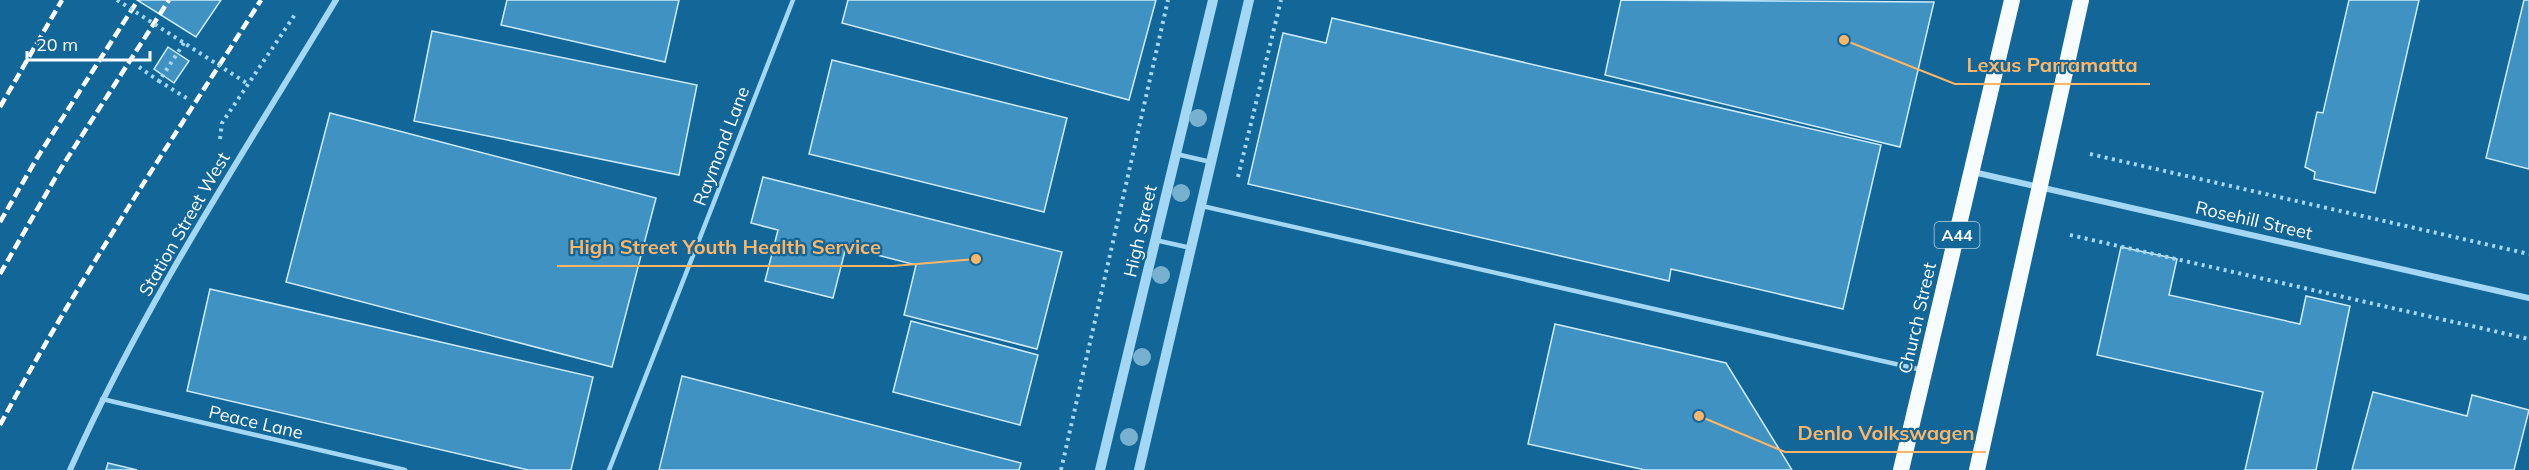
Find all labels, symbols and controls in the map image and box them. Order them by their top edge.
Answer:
scale bar [27,24,150,62]
text: 20 m [36,33,78,56]
callout: Lexus Parramatta [1955,46,2150,84]
text: Lexus Parramatta [1966,52,2138,77]
street label: Raymond Lane [688,83,754,209]
street label: Station Street West [133,148,235,300]
street label: High Street [1118,183,1162,279]
street label: Rosehill Street [2193,195,2315,245]
road number: A44 [1934,222,1980,248]
callout: High Street Youth Health Service [557,228,893,266]
text: High Street Youth Health Service [569,234,881,259]
street label: Church Street [1893,260,1941,376]
street label: Peace Lane [207,400,305,444]
callout: Denlo Volkswagen [1785,414,1986,452]
text: Denlo Volkswagen [1797,420,1975,445]

